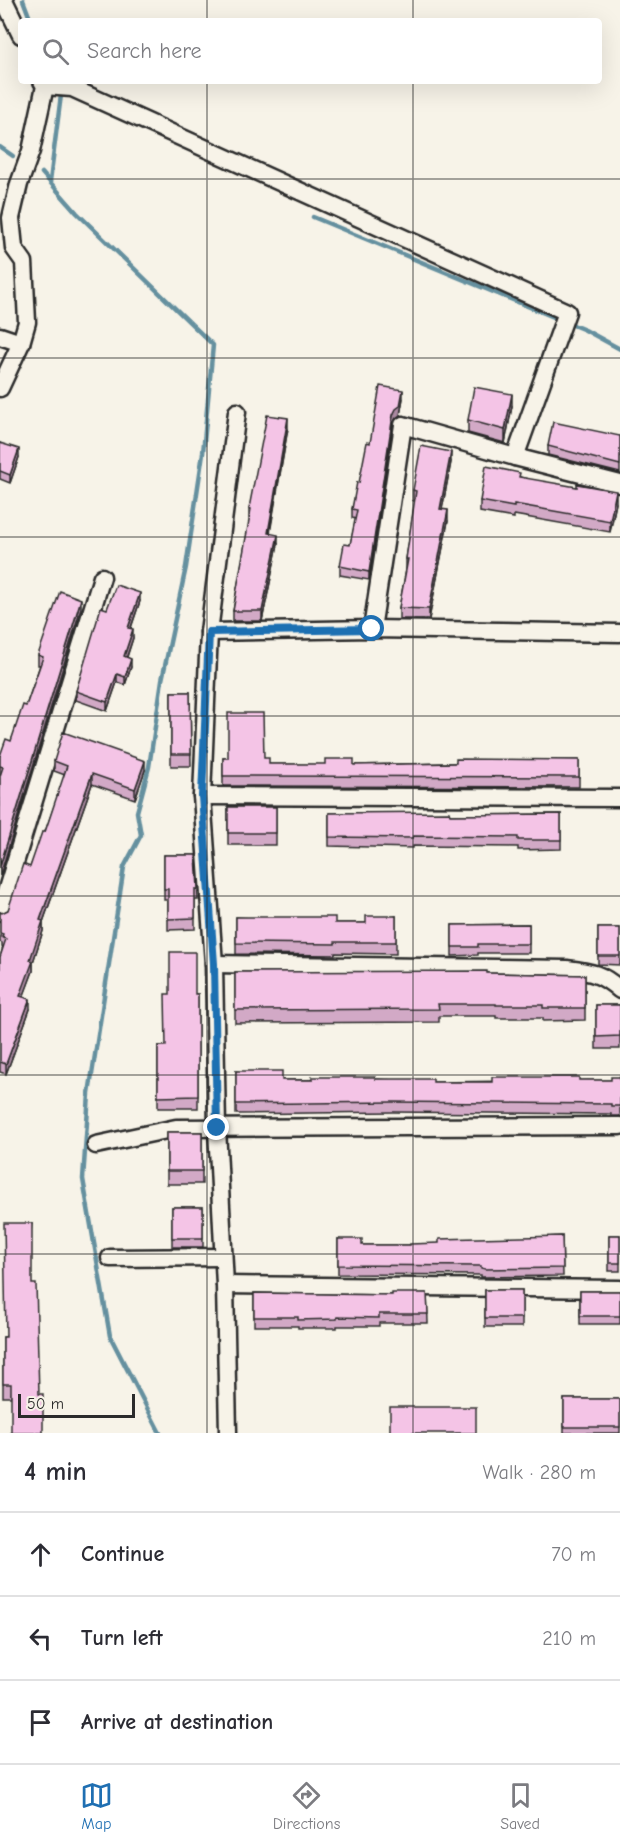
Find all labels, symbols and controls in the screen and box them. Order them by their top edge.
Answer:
search box [18,18,602,84]
icon: search [39,35,72,68]
text: Search here [87,38,202,64]
route start [358,615,384,641]
route end [203,1114,229,1140]
scale bar [18,1391,135,1418]
text: 50 m [27,1395,64,1413]
text: 4 min [24,1457,87,1487]
text: Walk · 280 m [483,1461,596,1484]
icon: ahead [24,1538,57,1571]
text: Continue [81,1541,164,1567]
text: 70 m [551,1543,596,1566]
icon: left [24,1622,57,1655]
text: Turn left [81,1625,163,1651]
text: 210 m [542,1627,596,1650]
icon: arrive [24,1706,57,1739]
text: Arrive at destination [81,1709,273,1735]
tab: Map [80,1779,113,1833]
tab: Directions [273,1779,340,1833]
tab: Saved [500,1779,540,1833]

